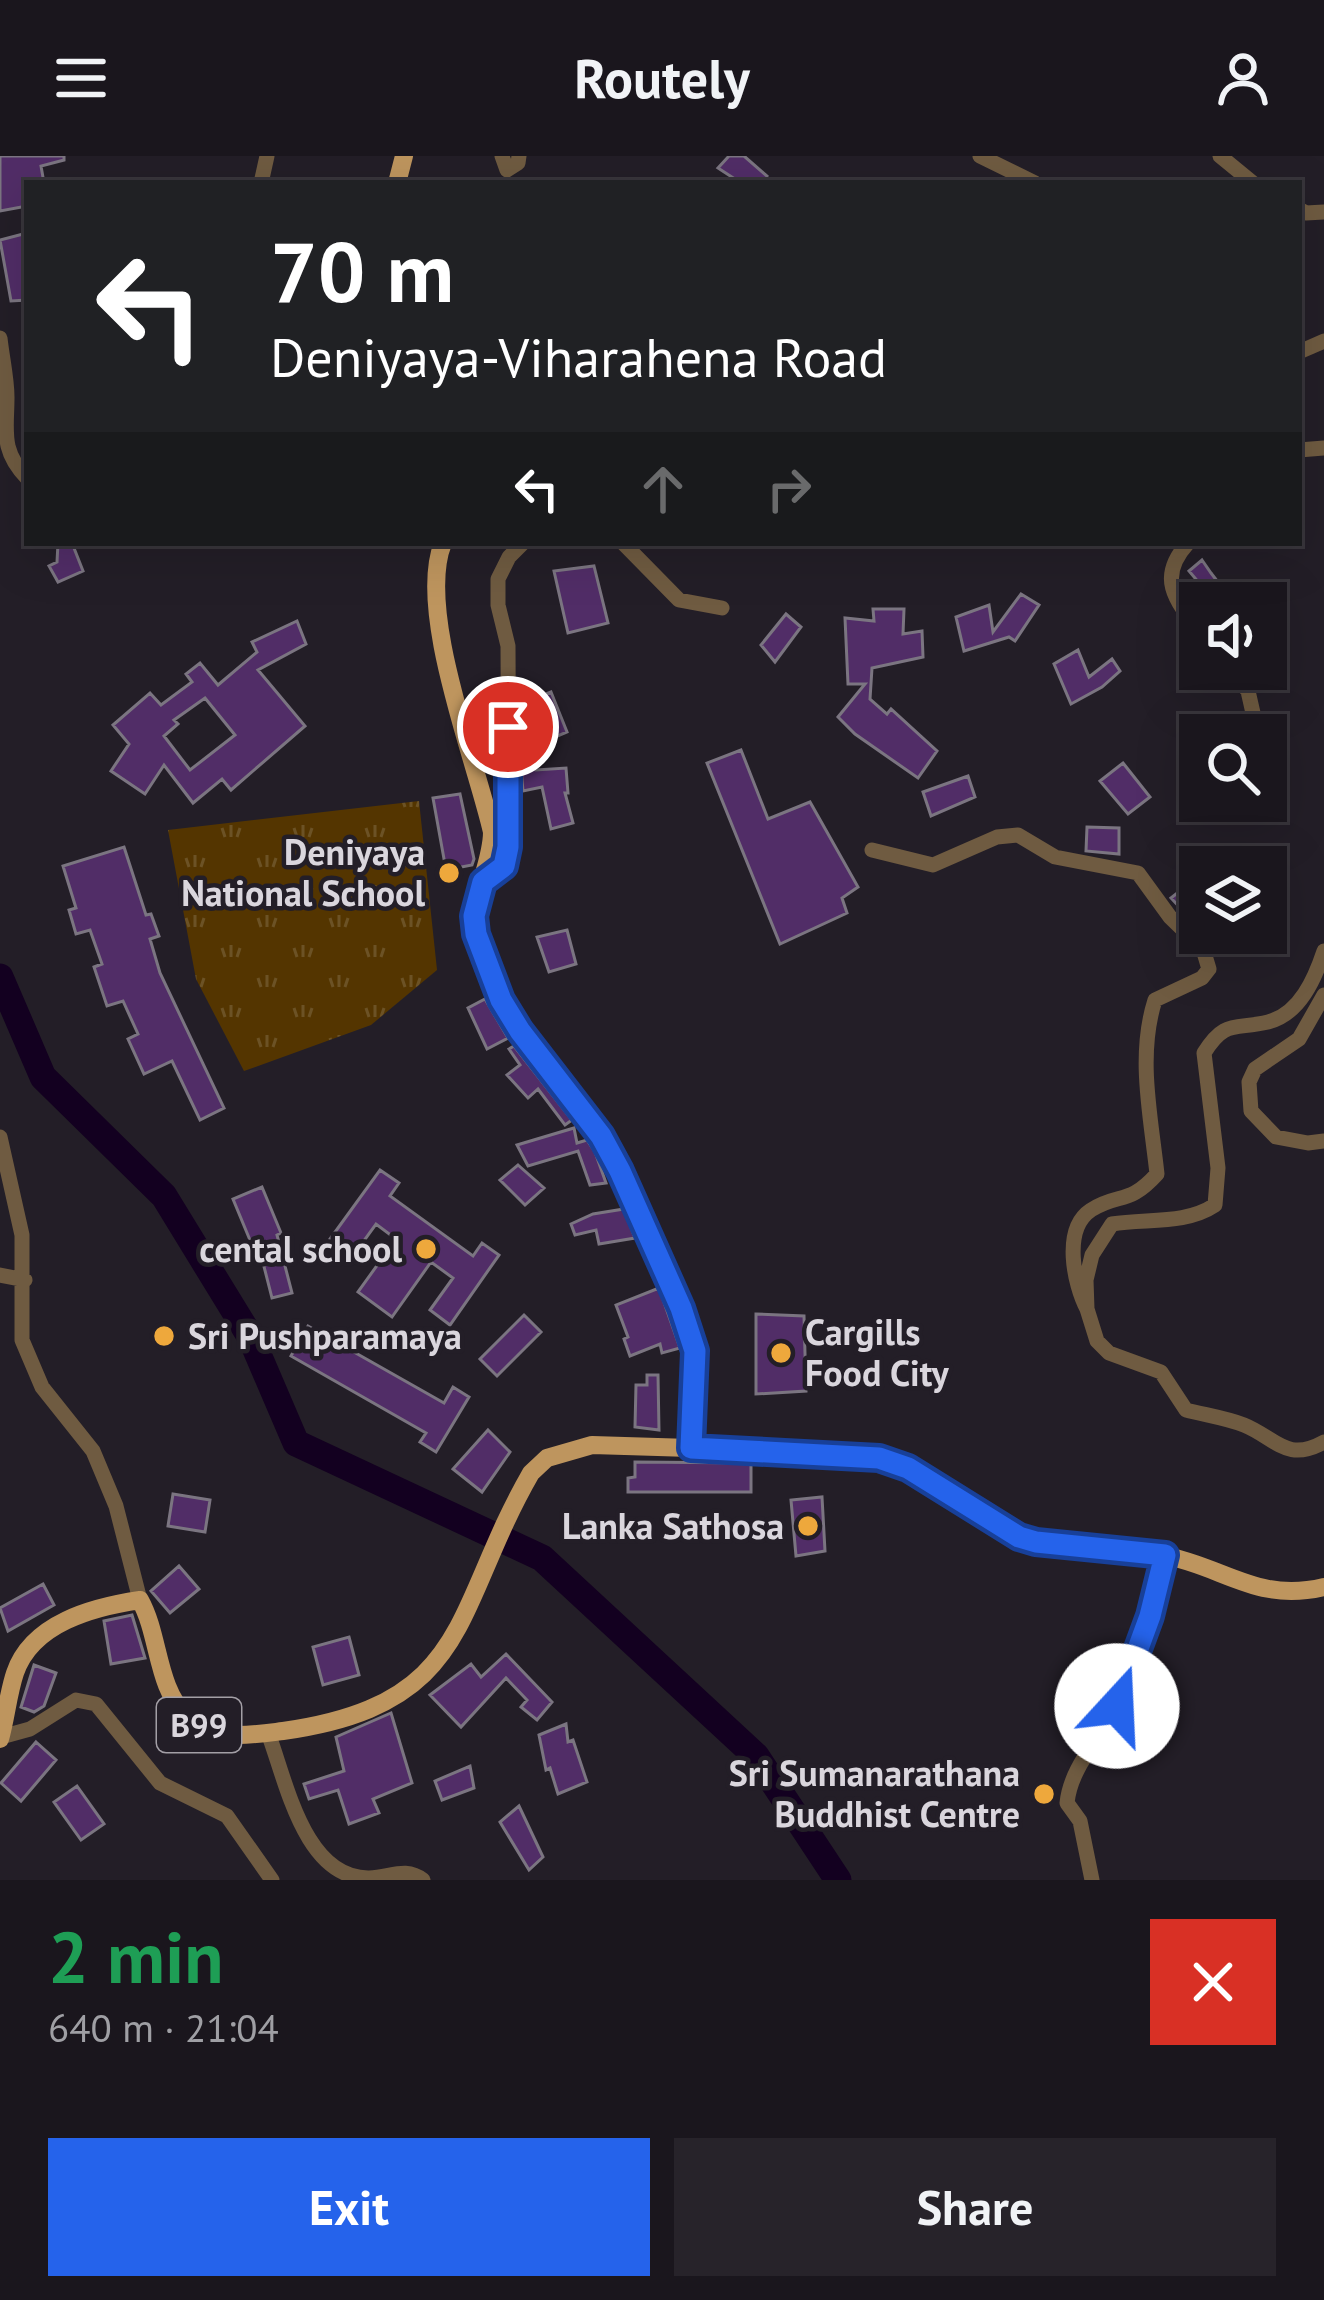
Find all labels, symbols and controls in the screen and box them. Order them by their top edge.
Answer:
text: Routely [574,43,750,113]
icon: menu [48,45,114,111]
icon: person [1210,45,1276,111]
text: 70 m [270,216,454,325]
icon: left [72,228,228,384]
text: Deniyaya-Viharahena Road [270,322,887,392]
icon: left [504,456,570,522]
icon: ahead [630,456,696,522]
icon: right [756,456,822,522]
map controls [1179,582,1287,954]
button: sound [1179,582,1287,690]
pin [457,676,559,778]
icon: arrive [475,694,541,760]
button: search [1179,714,1287,822]
place label: Deniyaya National School [181,828,425,916]
button: layers [1179,846,1287,954]
marker: Deniyaya National School [436,860,462,886]
place label: cental school [199,1225,402,1272]
marker: cental school [413,1236,439,1262]
place label: Cargills Food City [805,1308,950,1396]
place label: Sri Pushparamaya [188,1312,462,1359]
marker: Sri Pushparamaya [151,1323,177,1349]
marker: Cargills Food City [768,1340,794,1366]
place label: Lanka Sathosa [562,1502,784,1549]
marker: Lanka Sathosa [795,1513,821,1539]
position arrow [1054,1643,1180,1769]
road number: B99 [157,1698,241,1752]
place label: Sri Sumanarathana Buddhist Centre [729,1749,1020,1837]
marker: Sri Sumanarathana Buddhist Centre [1031,1781,1057,1807]
text: 2 min [48,1910,224,2003]
button: close [1150,1919,1276,2045]
text: 640 m · 21:04 [48,2002,279,2053]
button: Exit [48,2138,650,2276]
button: Share [674,2138,1276,2276]

